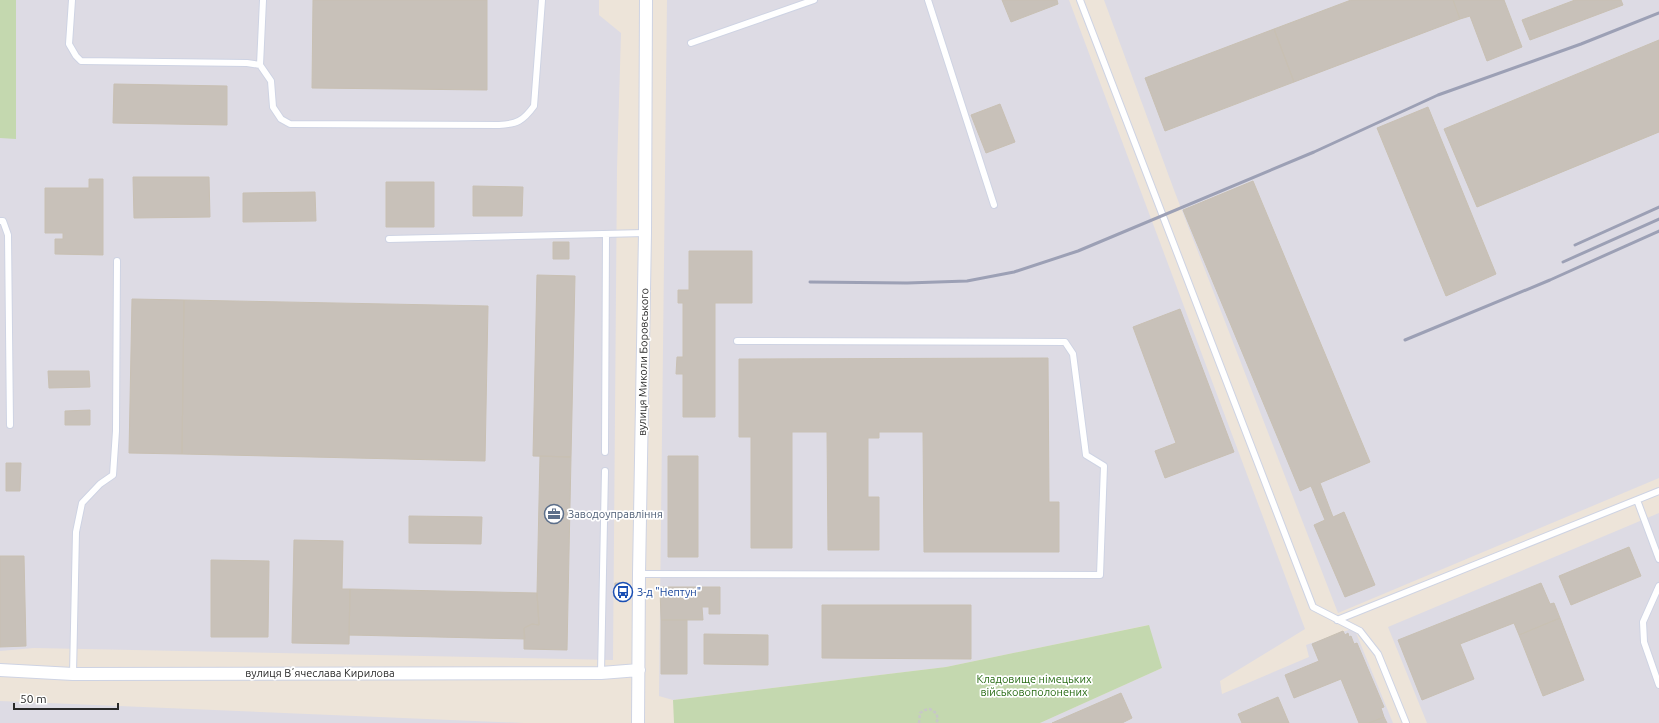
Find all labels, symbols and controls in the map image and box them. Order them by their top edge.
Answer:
street label: вулиця Миколи Боровського [636,288,650,436]
office icon: Заводоуправління [543,503,565,525]
place label: Заводоуправління [568,508,663,520]
bus stop icon: З-д "Нептун" [612,581,634,603]
place label: З-д "Нептун" [637,586,701,598]
street label: вулиця Вʼячеслава Кирилова [245,667,395,679]
park label: Кладовище німецьких військовополонених [976,673,1092,698]
scale bar [14,685,118,711]
text: 50 m [20,692,47,705]

